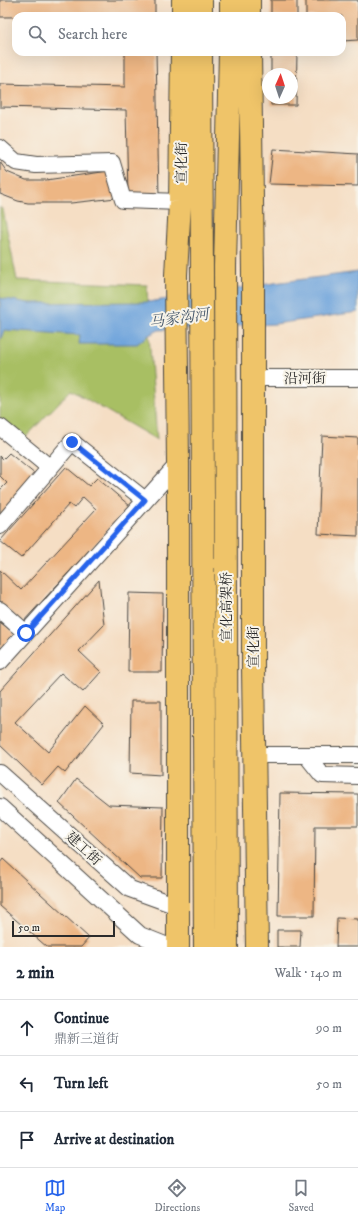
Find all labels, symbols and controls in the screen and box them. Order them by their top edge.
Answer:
search box [12,12,346,56]
icon: search [26,23,48,45]
text: Search here [58,25,127,44]
north arrow [262,68,298,104]
street label: 宣化街 [173,142,191,184]
water label: 马家沟河 [148,304,213,332]
street label: 沿河街 [284,370,326,388]
route end [63,433,81,451]
street label: 宣化高架桥 [218,572,236,642]
route start [17,624,35,642]
street label: 宣化街 [245,626,263,668]
street label: 建工街 [62,828,105,869]
scale bar [12,919,115,938]
text: 50 m [18,921,40,935]
text: 2 min [16,962,54,984]
text: Walk · 140 m [274,965,342,981]
text: Continue [54,1009,109,1028]
icon: ahead [16,1017,38,1039]
text: 90 m [316,1020,342,1036]
text: 鼎新三道街 [54,1031,119,1047]
icon: left [16,1073,38,1095]
text: Turn left [54,1074,108,1093]
text: 50 m [316,1076,342,1092]
icon: arrive [16,1129,38,1151]
text: Arrive at destination [54,1130,174,1149]
tab: Map [44,1177,66,1215]
tab: Directions [155,1177,200,1215]
tab: Saved [289,1177,314,1215]

